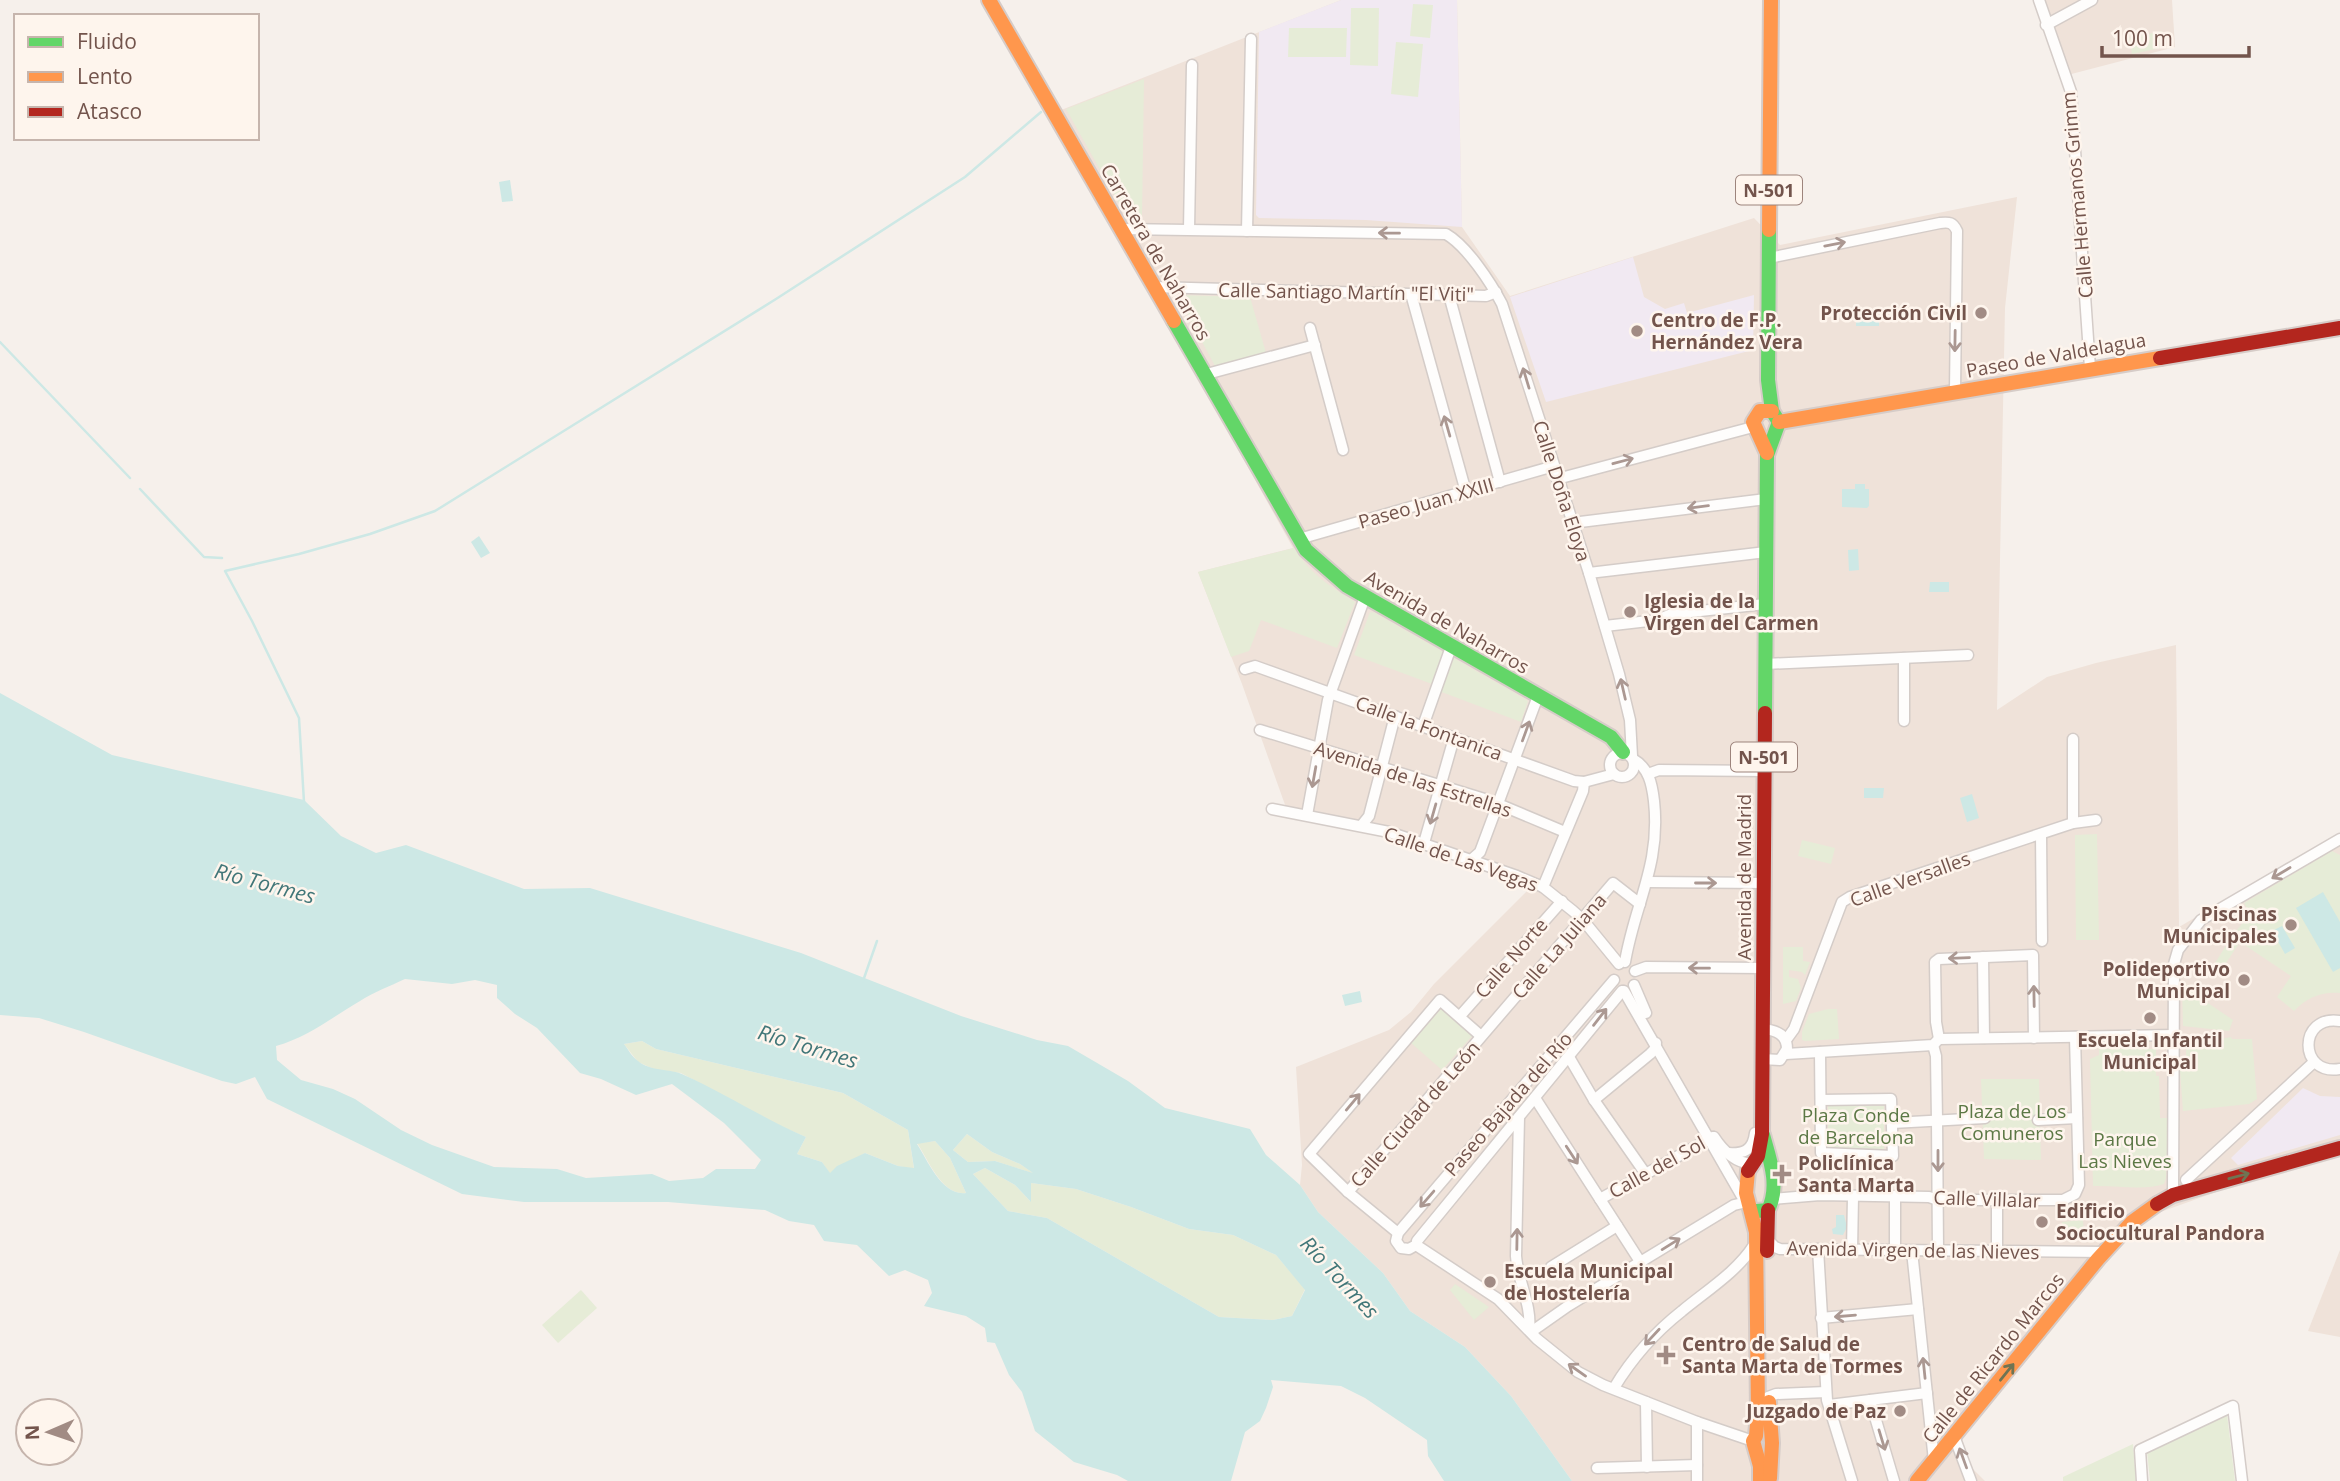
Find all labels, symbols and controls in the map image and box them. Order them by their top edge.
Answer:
legend [14,14,259,140]
scale bar [2102,14,2249,58]
text: 100 m [2112,24,2173,52]
text: Fluido [77,27,137,55]
text: Lento [77,62,133,90]
street label: Calle Hermanos Grimm [2055,91,2099,299]
text: Atasco [77,97,142,125]
street label: Carretera de Naharros [1095,159,1217,345]
road number: N-501 [1736,176,1802,204]
one-way arrow [1378,227,1401,240]
one-way arrow [1823,237,1846,251]
street label: Calle Santiago Martín "El Viti" [1218,277,1474,307]
place label: Protección Civil [1820,300,1967,326]
marker: Protección Civil [1973,305,1989,321]
place label: Centro de F.P. Hernández Vera [1651,307,1803,355]
marker: Centro de F.P. Hernández Vera [1629,323,1645,339]
street label: Paseo de Valdelagua [1964,326,2148,384]
one-way arrow [1949,330,1962,353]
one-way arrow [1518,367,1531,389]
one-way arrow [1440,415,1453,437]
street label: Calle Doña Eloya [1527,417,1597,565]
one-way arrow [1611,454,1634,467]
street label: Paseo Juan XXIII [1355,471,1497,535]
one-way arrow [1688,501,1710,514]
street label: Avenida de Naharros [1360,564,1534,680]
place label: Iglesia de la Virgen del Carmen [1644,588,1819,636]
marker: Iglesia de la Virgen del Carmen [1622,604,1638,620]
one-way arrow [1616,678,1629,701]
street label: Calle la Fontanica [1352,689,1506,767]
one-way arrow [1520,721,1533,743]
street label: Avenida de las Estrellas [1311,735,1515,823]
road number: N-501 [1731,742,1797,772]
one-way arrow [1306,765,1320,788]
street label: Avenida de Madrid [1731,794,1757,960]
one-way arrow [1425,803,1438,825]
street label: Calle de Las Vegas [1380,820,1542,898]
street label: Calle Versalles [1846,845,1974,913]
water label: Río Tormes [212,856,318,910]
one-way arrow [2272,866,2292,880]
one-way arrow [1694,876,1717,889]
street label: Calle La Juliana [1506,888,1612,1004]
place label: Piscinas Municipales [2163,901,2277,949]
street label: Calle Norte [1469,912,1553,1004]
marker: Piscinas Municipales [2283,917,2299,933]
one-way arrow [1948,952,1971,965]
place label: Polideportivo Municipal [2102,956,2230,1004]
one-way arrow [1687,961,1710,975]
marker: Polideportivo Municipal [2236,972,2252,988]
one-way arrow [2027,985,2041,1008]
one-way arrow [1593,1009,1608,1027]
marker: Escuela Infantil Municipal [2142,1010,2158,1026]
water label: Río Tormes [755,1018,861,1074]
street label: Paseo Bajada del Río [1438,1026,1578,1182]
place label: Escuela Infantil Municipal [2077,1027,2223,1075]
street label: Calle Ciudad de León [1344,1035,1486,1193]
one-way arrow [1345,1094,1361,1112]
park label: Plaza de Los Comuneros [1958,1098,2066,1146]
park label: Plaza Conde de Barcelona [1798,1102,1914,1150]
park label: Parque Las Nieves [2078,1126,2172,1174]
street label: Calle del Sol [1604,1130,1710,1204]
one-way arrow [1564,1145,1579,1164]
place label: Policlínica Santa Marta [1798,1150,1915,1198]
one-way arrow [1931,1150,1944,1173]
marker: Policlínica Santa Marta [1772,1164,1792,1184]
one-way arrow [2227,1168,2249,1181]
street label: Calle Villalar [1933,1184,2041,1214]
one-way arrow [1419,1190,1435,1208]
place label: Edificio Sociocultural Pandora [2056,1198,2265,1246]
marker: Edificio Sociocultural Pandora [2034,1214,2050,1230]
one-way arrow [1510,1228,1524,1251]
water label: Río Tormes [1295,1230,1385,1324]
street label: Avenida Virgen de las Nieves [1786,1235,2040,1265]
one-way arrow [1661,1237,1681,1251]
place label: Escuela Municipal de Hostelería [1504,1258,1673,1306]
street label: Calle de Ricardo Marcos [1916,1267,2070,1449]
marker: Escuela Municipal de Hostelería [1482,1274,1498,1290]
one-way arrow [1834,1309,1857,1322]
one-way arrow [1644,1329,1661,1346]
place label: Centro de Salud de Santa Marta de Tormes [1682,1331,1903,1379]
marker: Centro de Salud de Santa Marta de Tormes [1656,1345,1676,1365]
one-way arrow [1918,1358,1931,1380]
one-way arrow [1568,1363,1587,1377]
one-way arrow [2000,1363,2015,1381]
north arrow [14,1397,84,1467]
place label: Juzgado de Paz [1744,1398,1886,1424]
marker: Juzgado de Paz [1892,1403,1908,1419]
text: N [19,1424,45,1441]
one-way arrow [1876,1429,1889,1451]
one-way arrow [1956,1448,1968,1470]

